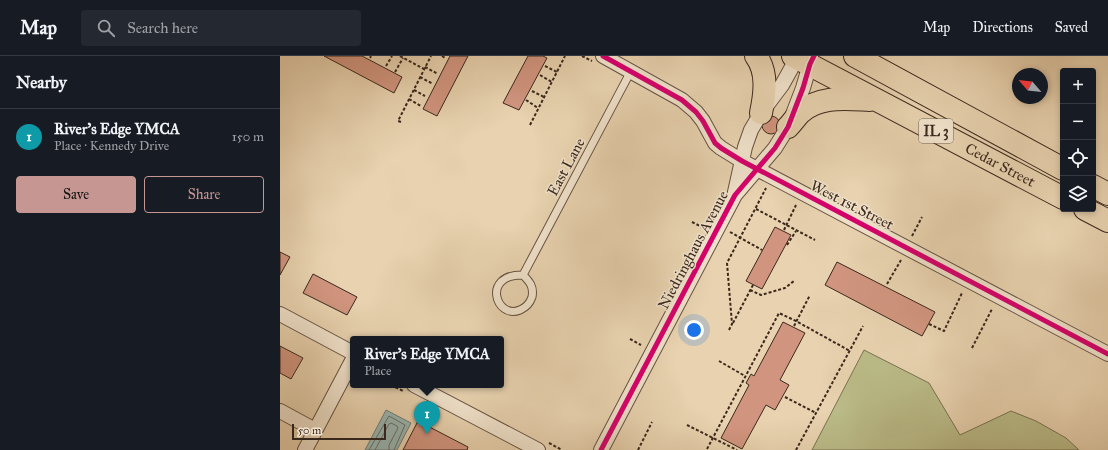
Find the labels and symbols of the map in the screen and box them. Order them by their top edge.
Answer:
north arrow [1012,68,1048,104]
road number: IL 3 [919,119,953,143]
street label: East Lane [543,135,589,199]
street label: Cedar Street [962,139,1039,191]
street label: West 1st Street [807,176,897,234]
street label: Niedringhaus Avenue [654,188,732,312]
your location [684,320,704,340]
pin: 1 [414,401,440,434]
scale bar [292,422,386,441]

